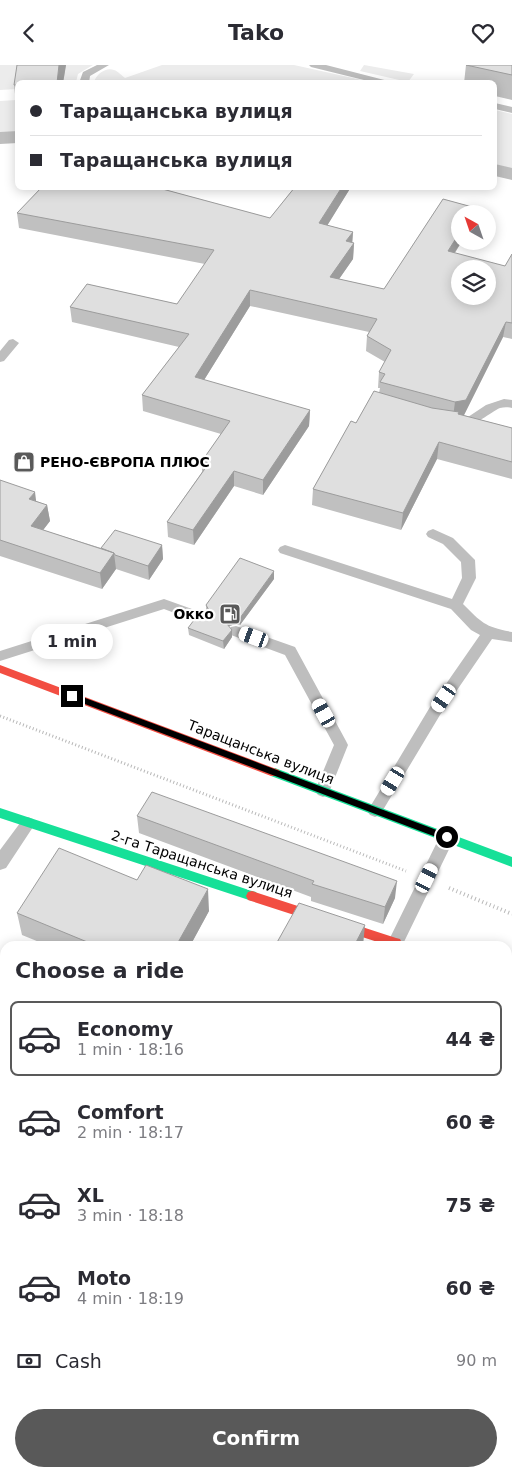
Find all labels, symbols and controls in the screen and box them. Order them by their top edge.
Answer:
icon: back [15,19,43,47]
icon: heart [469,19,497,47]
text: Tako [228,20,284,45]
text: Таращанська вулиця [60,100,293,122]
text: Таращанська вулиця [60,149,293,171]
north arrow [451,205,496,250]
map controls [451,205,496,305]
button: layers [451,260,496,305]
shop icon: РЕНО-ЄВРОПА ПЛЮС [12,450,36,474]
place label: РЕНО-ЄВРОПА ПЛЮС [40,454,210,470]
fuel station icon: Окко [218,602,242,626]
place label: Окко [173,606,214,622]
callout: 1 min [31,623,113,659]
car [237,625,270,649]
text: 1 min [47,632,97,651]
car [429,681,458,715]
route end [61,685,83,707]
car [310,696,337,730]
street label: Таращанська вулиця [185,716,336,787]
car [378,764,407,798]
route start [436,826,458,848]
street label: 2-га Таращанська вулиця [109,827,295,901]
car [413,861,440,895]
text: Choose a ride [15,958,184,983]
icon: car [17,1016,62,1061]
text: Economy [77,1018,173,1040]
text: 44 ₴ [446,1028,495,1050]
text: 1 min · 18:16 [77,1040,184,1059]
icon: car [17,1099,62,1144]
text: Comfort [77,1101,164,1123]
text: 60 ₴ [446,1111,495,1133]
text: 2 min · 18:17 [77,1123,184,1142]
icon: car [17,1182,62,1227]
text: XL [77,1184,104,1206]
text: 75 ₴ [446,1194,495,1216]
text: 3 min · 18:18 [77,1206,184,1225]
icon: car [17,1265,62,1310]
text: Moto [77,1267,131,1289]
text: 60 ₴ [446,1277,495,1299]
text: 4 min · 18:19 [77,1289,184,1308]
icon: cash [15,1347,43,1375]
text: Cash [55,1350,102,1372]
text: 90 m [456,1351,497,1370]
button: Confirm [15,1409,497,1467]

